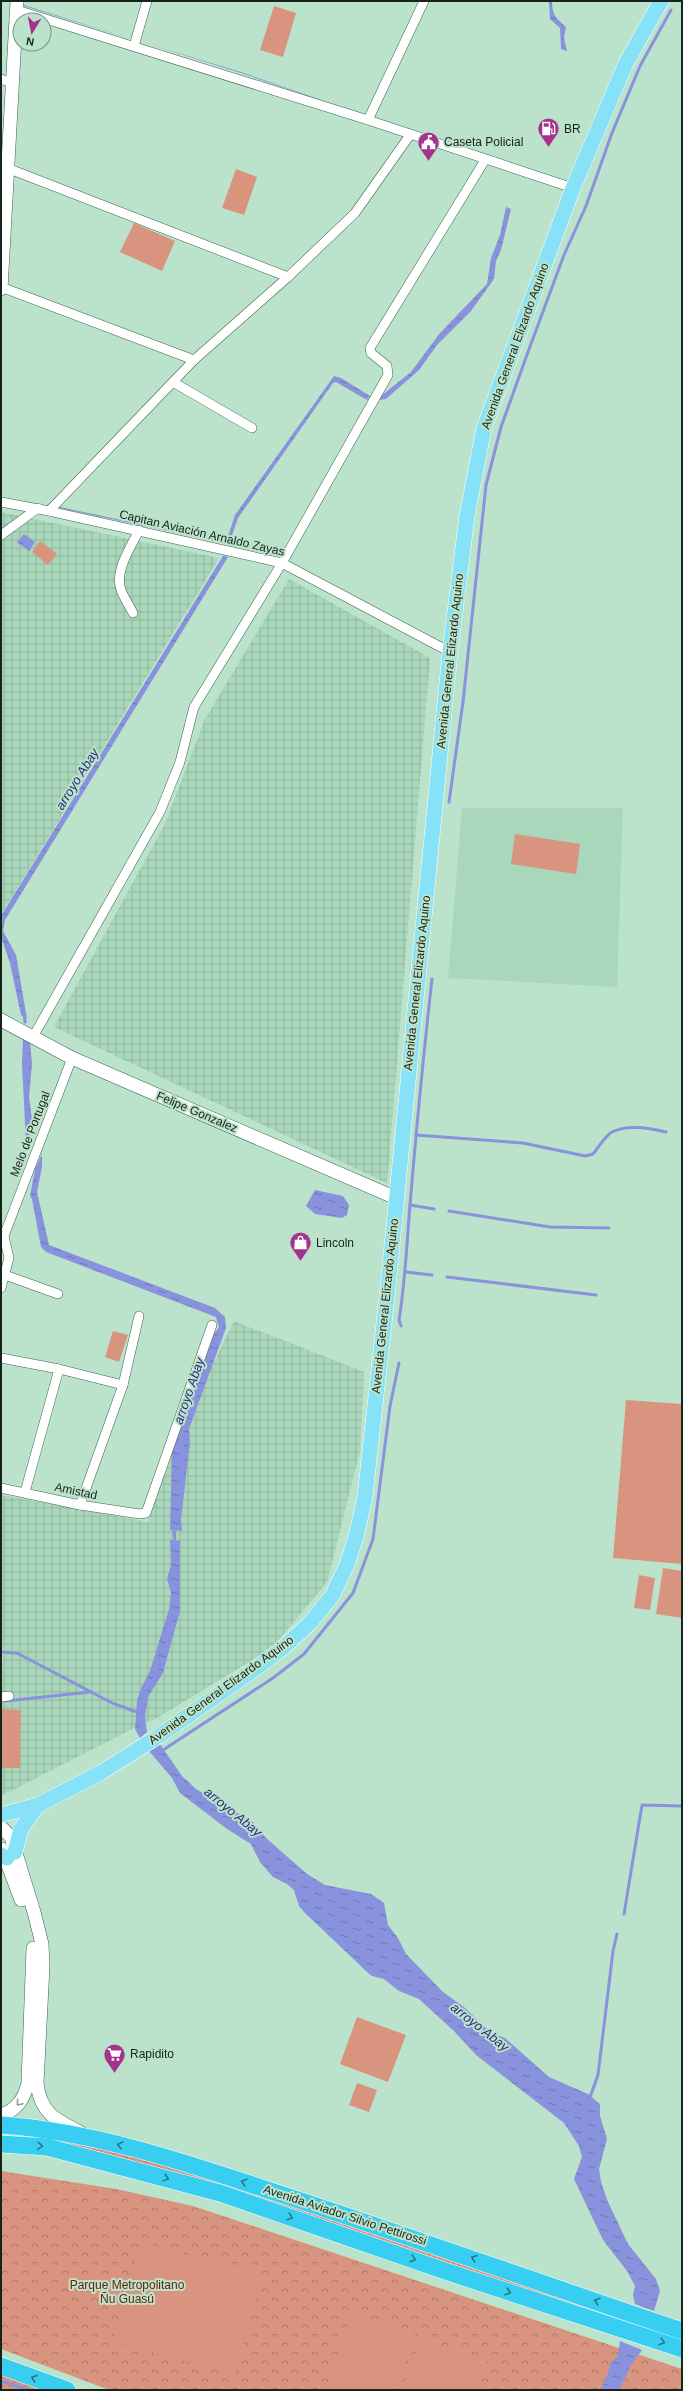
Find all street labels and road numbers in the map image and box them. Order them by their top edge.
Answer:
street label: Avenida General Elizardo Aquino [478,261,552,431]
street label: Capitan Aviación Arnaldo Zayas [118,507,286,559]
street label: Avenida General Elizardo Aquino [434,572,466,749]
street label: Avenida General Elizardo Aquino [401,894,433,1071]
street label: Melo de Portugal [7,1089,53,1179]
street label: Felipe Gonzalez [154,1089,240,1135]
street label: Avenida General Elizardo Aquino [369,1217,401,1394]
street label: Amistad [53,1480,99,1502]
street label: Avenida General Elizardo Aquino [146,1632,297,1747]
street label: Avenida Aviador Silvio Pettirossi [262,2182,428,2248]

